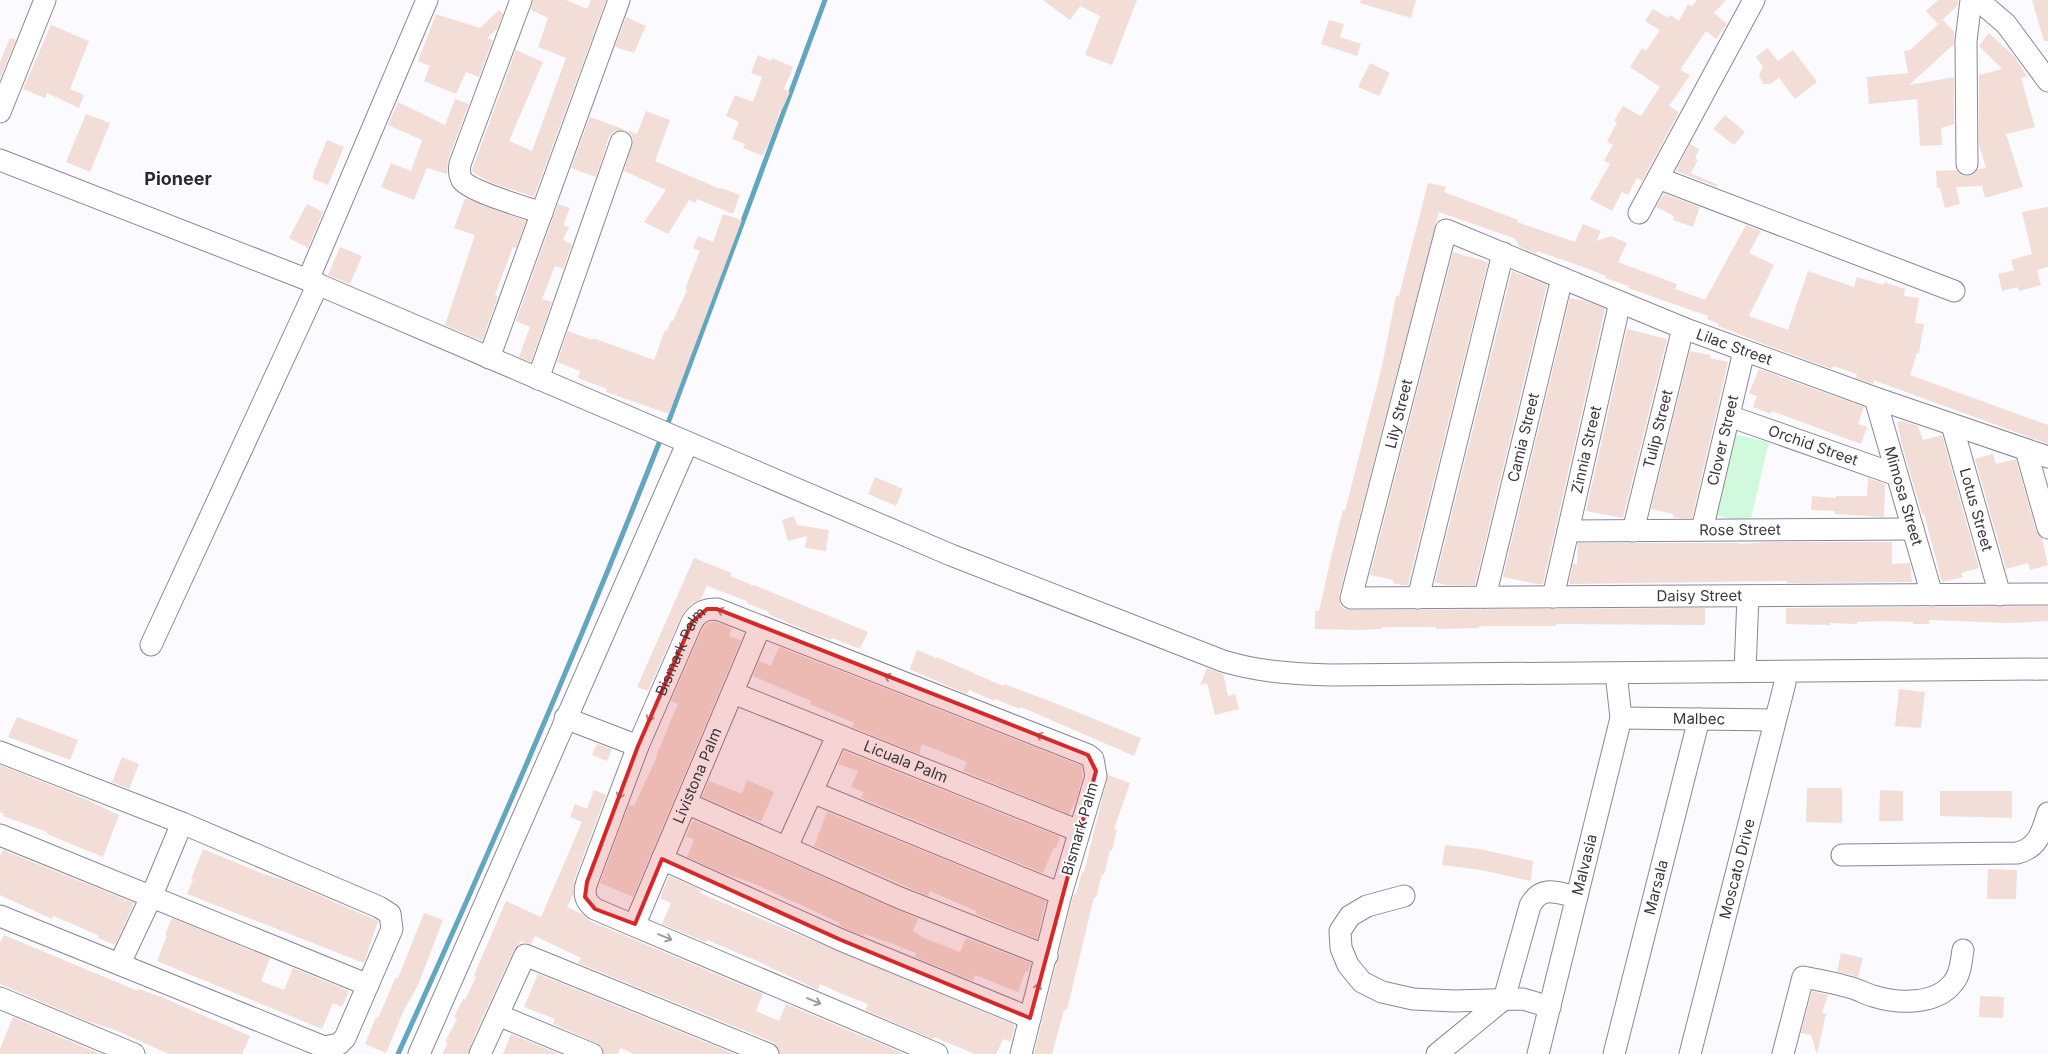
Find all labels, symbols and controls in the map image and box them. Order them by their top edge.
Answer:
district label: Pioneer [144,168,212,189]
street label: Lilac Street [1694,324,1775,369]
street label: Lily Street [1381,377,1416,451]
street label: Tulip Street [1639,387,1676,470]
street label: Camia Street [1503,391,1543,484]
street label: Clover Street [1703,393,1742,487]
street label: Zinnia Street [1567,404,1605,495]
street label: Orchid Street [1766,421,1861,470]
street label: Mimosa Street [1880,444,1927,548]
street label: Lotus Street [1956,466,1997,553]
street label: Rose Street [1699,520,1781,539]
street label: Daisy Street [1656,586,1742,605]
street label: Bismark Palm [651,602,709,699]
one-way arrow [717,607,732,616]
one-way arrow [884,672,899,681]
one-way arrow [646,707,656,722]
street label: Malbec [1673,709,1725,728]
street label: Livistona Palm [668,725,726,826]
one-way arrow [1036,732,1051,741]
street label: Licuala Palm [861,736,951,787]
street label: Bismark Palm [1057,780,1102,878]
one-way arrow [616,783,625,799]
street label: Moscato Drive [1715,817,1759,921]
street label: Malvasia [1568,832,1601,897]
street label: Marsala [1640,858,1672,917]
one-way arrow [657,933,672,943]
one-way arrow [1033,982,1043,998]
one-way arrow [806,997,821,1007]

